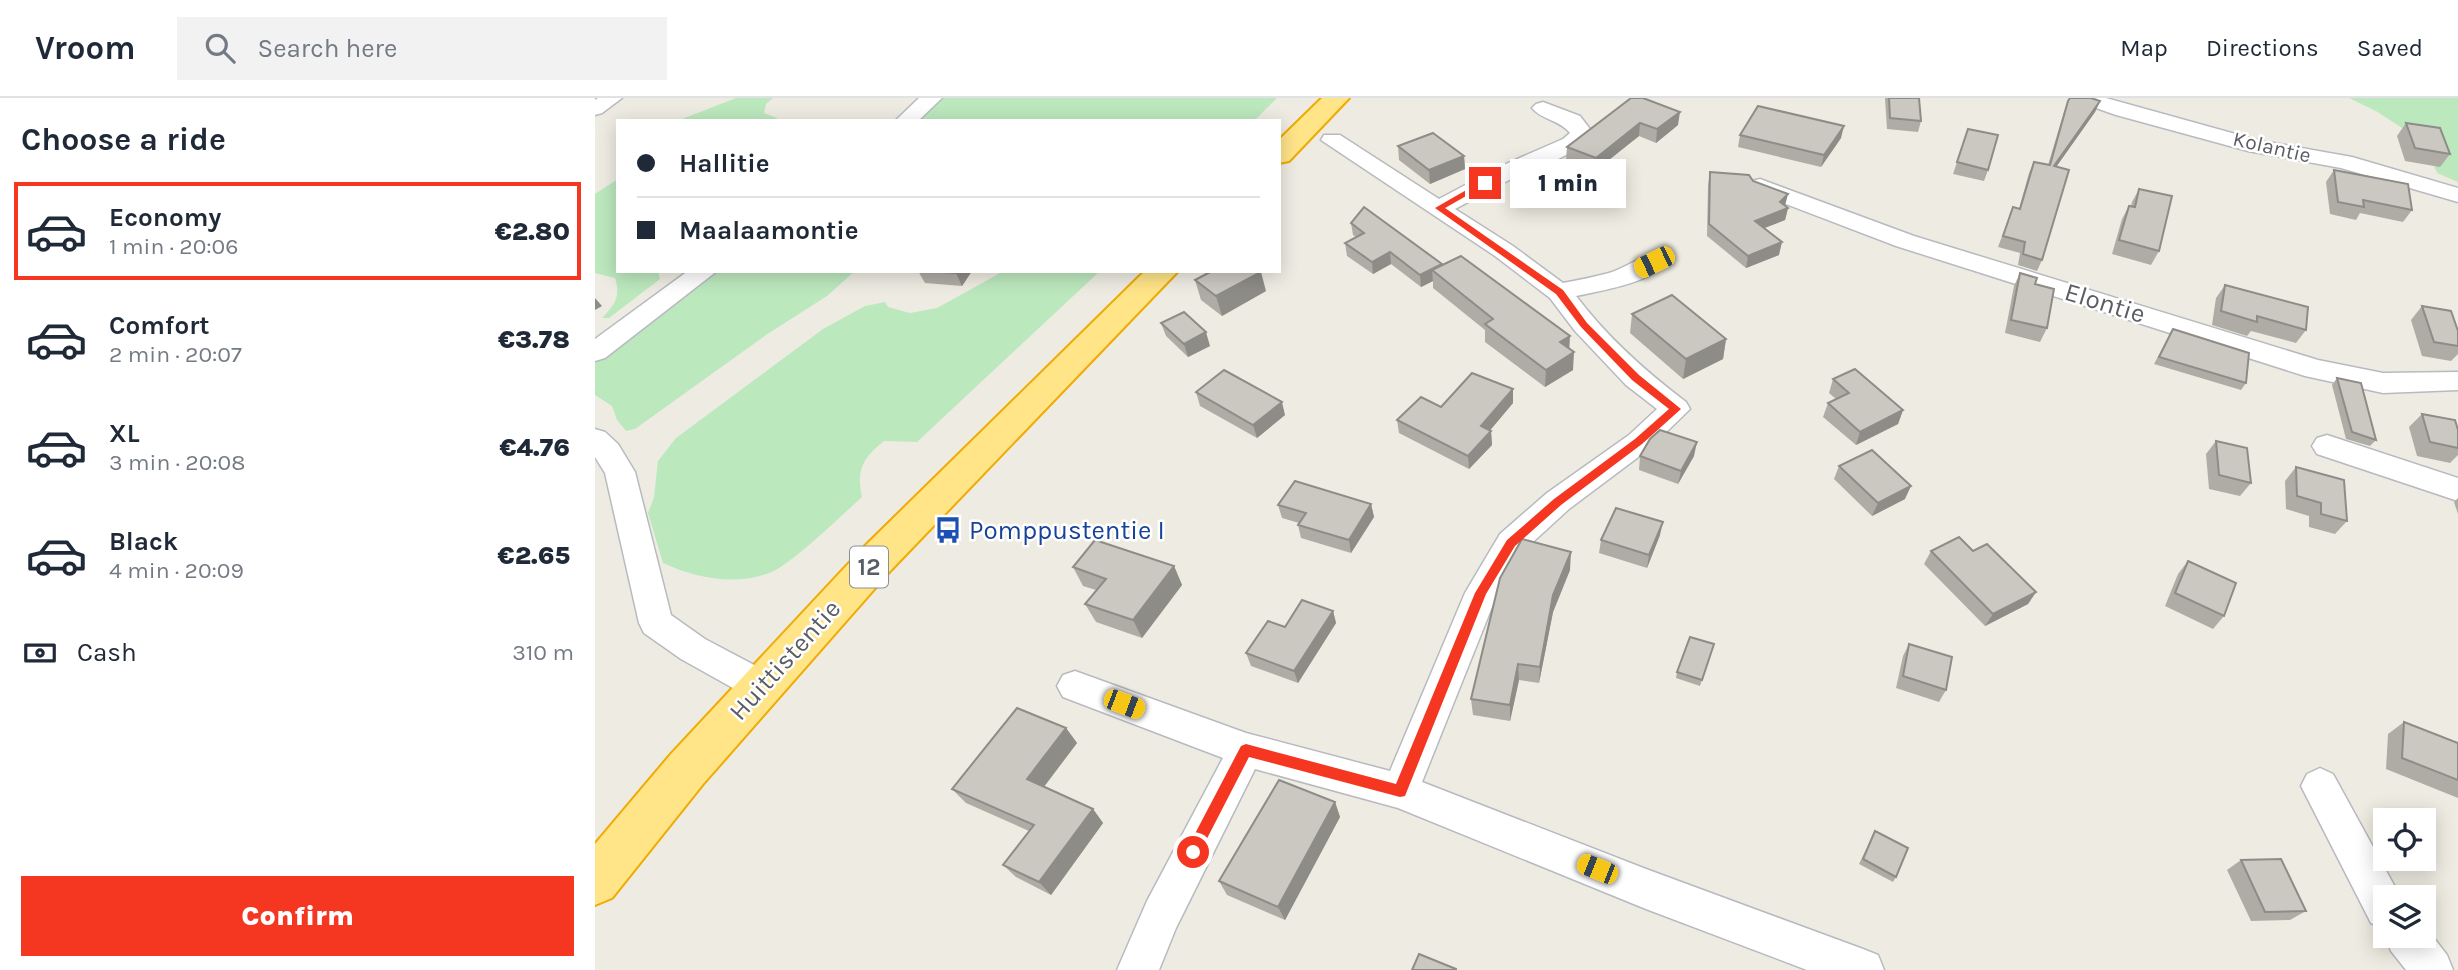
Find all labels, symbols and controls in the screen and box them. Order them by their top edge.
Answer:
search box [177,17,667,80]
text: Vroom [35,29,135,67]
icon: search [201,29,239,67]
text: Search here [257,33,397,64]
text: Map [2120,34,2168,62]
text: Directions [2206,34,2319,62]
text: Saved [2357,34,2423,62]
text: Choose a ride [21,121,226,158]
street label: Kolantie [2231,126,2313,168]
text: Hallitie [679,148,769,179]
callout: 1 min [1509,158,1625,208]
route end [1469,167,1501,199]
text: 1 min [1538,170,1598,197]
icon: car [25,200,88,263]
text: Economy [109,202,221,233]
text: Maalaamontie [679,215,859,246]
text: €2.80 [495,216,570,247]
text: 1 min · 20:06 [109,233,238,260]
car [1631,243,1678,281]
street label: Elontie [2061,276,2149,330]
icon: car [25,308,88,371]
text: Comfort [109,310,210,341]
text: €3.78 [498,324,570,355]
text: 2 min · 20:07 [109,341,242,368]
icon: car [25,416,88,479]
text: XL [109,418,140,449]
text: €4.76 [499,432,570,463]
text: 3 min · 20:08 [109,449,245,476]
bus stop icon: Pomppustentie I [933,515,963,545]
place label: Pomppustentie I [969,515,1165,546]
icon: car [25,524,88,587]
text: Black [109,526,178,557]
text: €2.65 [498,540,570,571]
road number: 12 [850,546,888,588]
text: 4 min · 20:09 [109,557,244,584]
street label: Huittistentie [723,593,847,727]
icon: cash [21,634,59,672]
text: Cash [77,637,137,668]
text: 310 m [512,639,574,666]
car [1101,687,1148,721]
map controls [2373,808,2436,948]
button: locate [2373,808,2436,871]
route start [1177,836,1209,868]
car [1574,851,1621,887]
button: Confirm [21,876,574,956]
button: layers [2373,885,2436,948]

